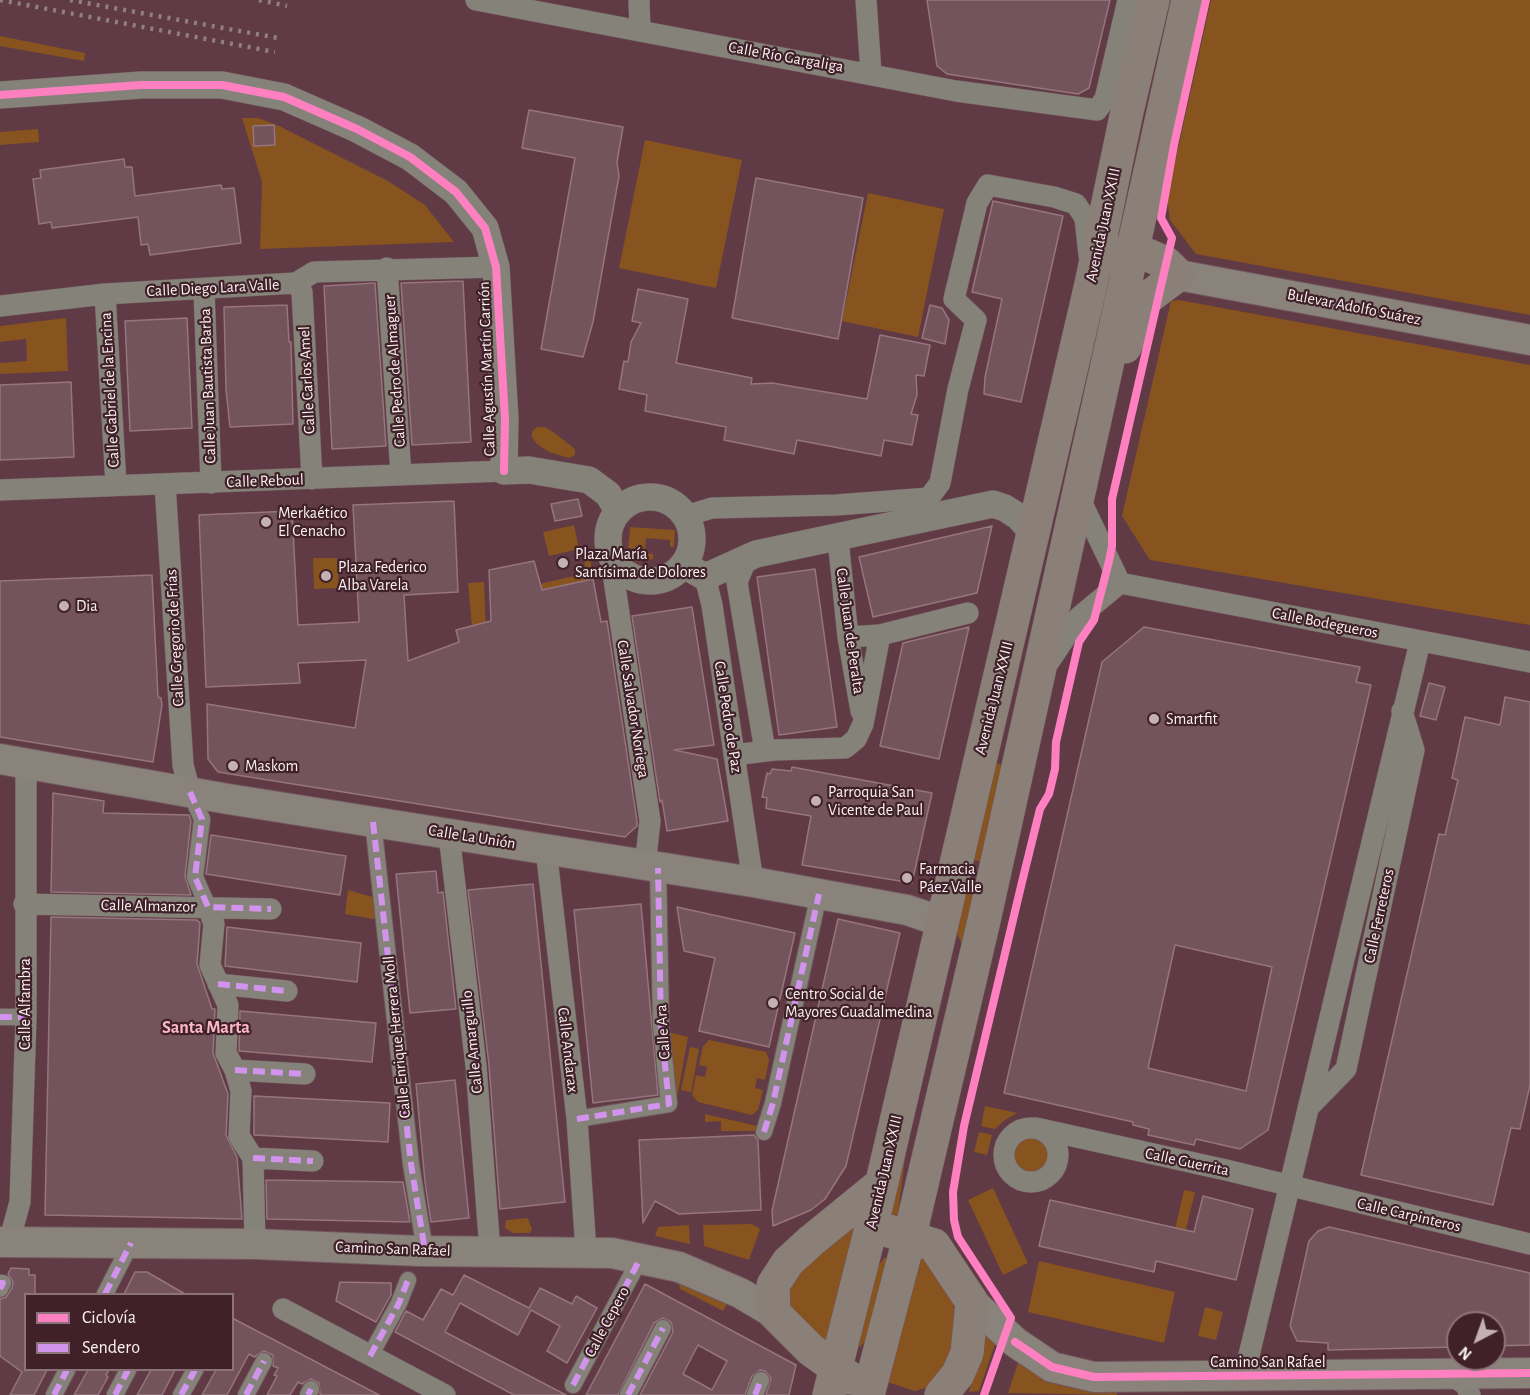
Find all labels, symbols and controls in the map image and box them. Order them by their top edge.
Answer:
street label: Calle Río Gargaliga [727,37,845,77]
street label: Avenida Juan XXIII [1082,166,1124,284]
street label: Calle Diego Lara Valle [146,275,280,301]
street label: Calle Agustín Martín Carrión [474,281,500,457]
street label: Bulevar Adolfo Suárez [1286,285,1422,329]
street label: Calle Pedro de Almaguer [380,294,410,448]
street label: Calle Juan Bautista Barba [196,308,220,464]
street label: Calle Gabriel de la Encina [96,312,124,468]
street label: Calle Carlos Amel [295,326,319,434]
street label: Calle Reboul [226,470,304,492]
place label: Merkaético El Cenacho [278,503,348,541]
marker: Merkaético El Cenacho [259,515,273,529]
place label: Plaza María Santísima de Dolores [575,544,706,582]
marker: Plaza María Santísima de Dolores [556,556,570,570]
place label: Plaza Federico Alba Varela [338,557,427,595]
street label: Calle Juan de Peralta [832,567,868,695]
street label: Calle Gregorio de Frías [162,569,188,707]
marker: Plaza Federico Alba Varela [319,569,333,583]
place label: Dia [76,596,98,616]
marker: Dia [57,599,71,613]
street label: Calle Bodegueros [1270,603,1380,643]
street label: Calle Salvador Noriega [613,639,653,779]
street label: Avenida Juan XXIII [971,639,1017,757]
street label: Calle Pedro de Paz [710,660,746,774]
place label: Smartfit [1166,709,1218,729]
marker: Smartfit [1147,712,1161,726]
place label: Maskom [245,756,298,776]
marker: Maskom [226,759,240,773]
place label: Parroquia San Vicente de Paul [828,782,923,820]
marker: Parroquia San Vicente de Paul [809,794,823,808]
street label: Calle La Unión [427,821,517,853]
place label: Farmacia Páez Valle [919,859,982,897]
street label: Calle Ferreteros [1360,867,1398,965]
marker: Farmacia Páez Valle [900,871,914,885]
street label: Calle Almanzor [101,896,195,916]
street label: Calle Enrique Herrera Moll [379,955,415,1119]
street label: Calle Alfambra [15,958,35,1050]
place label: Centro Social de Mayores Guadalmedina [785,984,932,1022]
street label: Calle Amarguillo [457,990,487,1094]
marker: Centro Social de Mayores Guadalmedina [766,996,780,1010]
street label: Calle Ara [652,1004,674,1060]
street label: Calle Andarax [553,1006,583,1094]
district label: Santa Marta [162,1017,250,1039]
street label: Avenida Juan XXIII [862,1113,906,1231]
street label: Calle Guerrita [1143,1144,1231,1180]
street label: Calle Carpinteros [1355,1194,1463,1236]
street label: Camino San Rafael [335,1237,451,1261]
street label: Calle Cepero [580,1283,634,1361]
legend [24,1293,234,1371]
text: Ciclovía [82,1309,136,1327]
north arrow [1446,1311,1506,1371]
text: Sendero [82,1339,140,1357]
text: N [1456,1343,1475,1363]
street label: Camino San Rafael [1210,1352,1326,1372]

